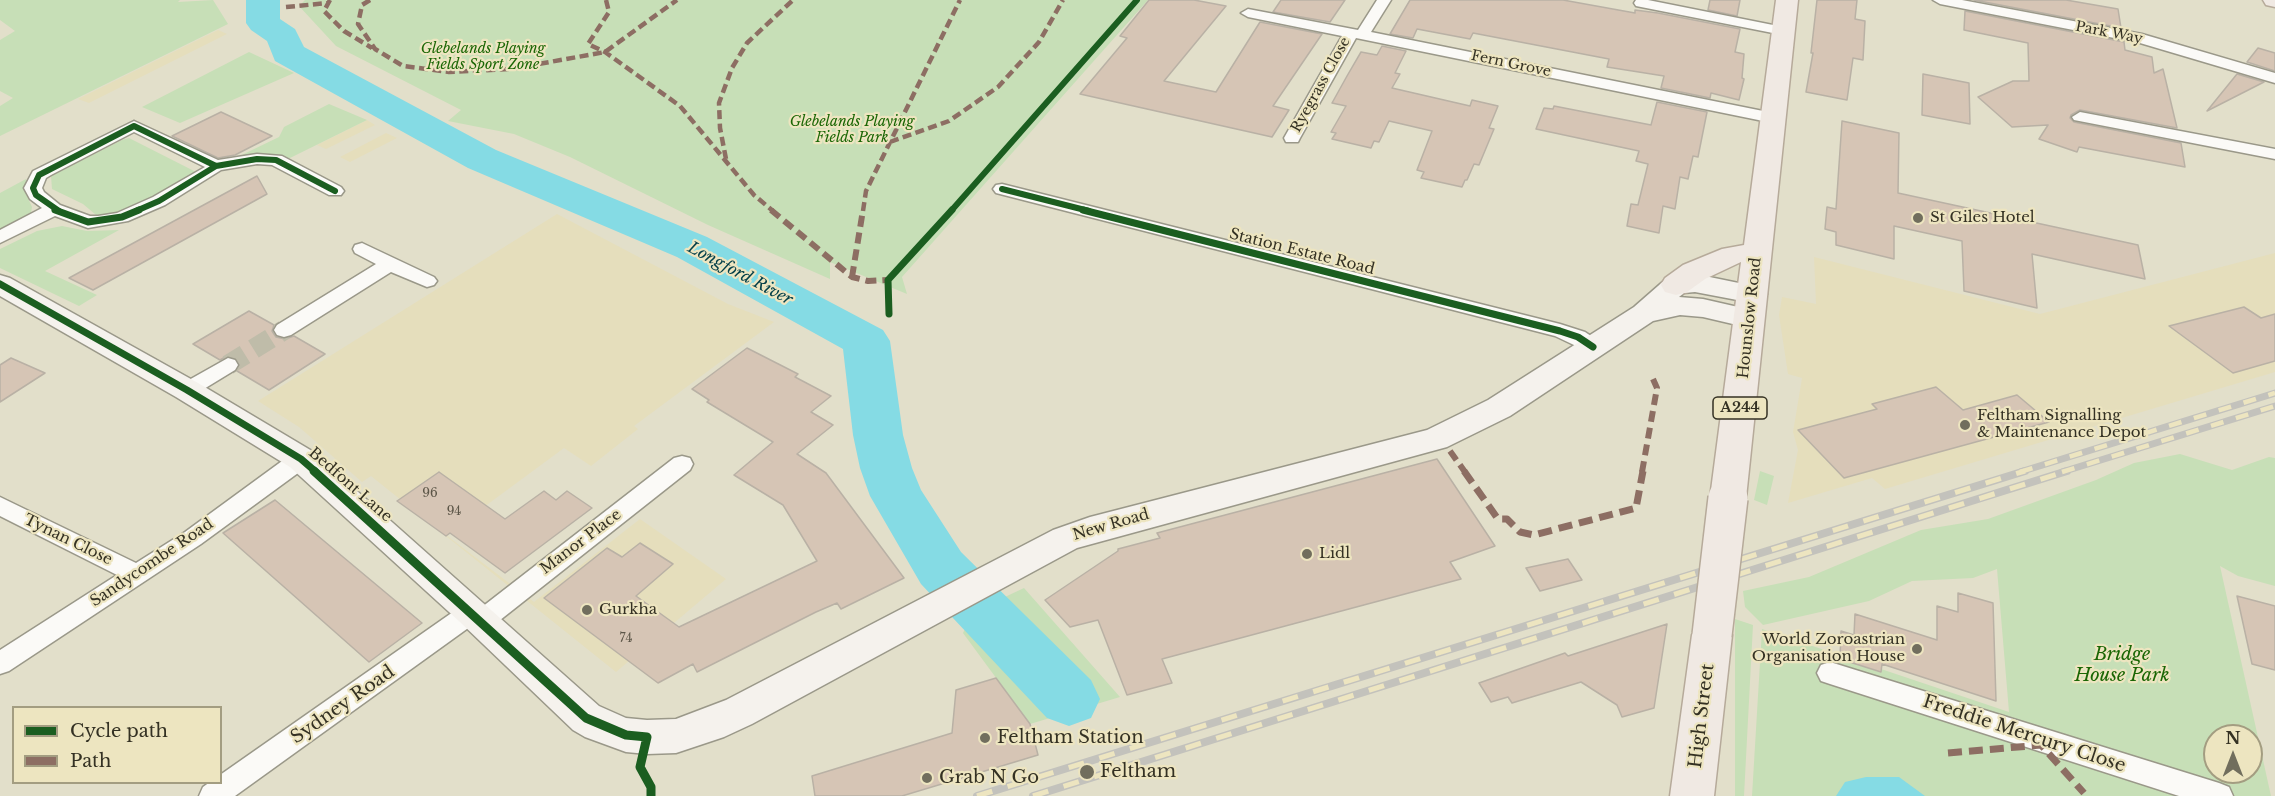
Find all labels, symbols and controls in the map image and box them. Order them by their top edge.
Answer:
street label: Park Way [2074,18,2144,48]
street label: Ryegrass Close [1288,35,1354,135]
park label: Glebelands Playing Fields Sport Zone [421,41,545,74]
street label: Fern Grove [1470,47,1552,81]
park label: Glebelands Playing Fields Park [790,114,914,146]
place label: St Giles Hotel [1930,209,2035,227]
marker: St Giles Hotel [1911,211,1925,225]
street label: Station Estate Road [1228,225,1376,279]
water label: Longford River [684,238,796,310]
street label: Hounslow Road [1735,256,1765,380]
road number: A244 [1713,397,1767,419]
place label: Feltham Signalling & Maintenance Depot [1977,407,2146,442]
marker: Feltham Signalling & Maintenance Depot [1958,418,1972,432]
street label: Bedfont Lane [305,444,395,526]
house number: 96 [422,487,438,501]
house number: 94 [447,505,461,519]
street label: Manor Place [537,506,625,578]
street label: New Road [1071,506,1151,544]
street label: Tynan Close [21,511,115,569]
street label: Sandycombe Road [87,515,217,611]
place label: Lidl [1319,545,1350,563]
marker: Lidl [1300,547,1314,561]
place label: Gurkha [599,601,657,619]
marker: Gurkha [580,603,594,617]
place label: World Zoroastrian Organisation House [1752,631,1905,666]
house number: 74 [620,632,632,646]
marker: World Zoroastrian Organisation House [1910,642,1924,656]
park label: Bridge House Park [2074,644,2170,686]
street label: Sydney Road [287,661,399,749]
street label: High Street [1685,662,1719,770]
street label: Freddie Mercury Close [1920,691,2128,777]
legend [12,706,222,784]
text: Cycle path [70,720,168,742]
north arrow [2203,724,2263,784]
place label: Feltham Station [997,727,1144,749]
text: N [2225,728,2241,748]
marker: Feltham Station [978,731,992,745]
text: Path [70,750,111,772]
place label: Feltham [1100,761,1176,783]
marker: Feltham [1078,763,1096,781]
place label: Grab N Go [939,767,1039,789]
marker: Grab N Go [920,771,934,785]

